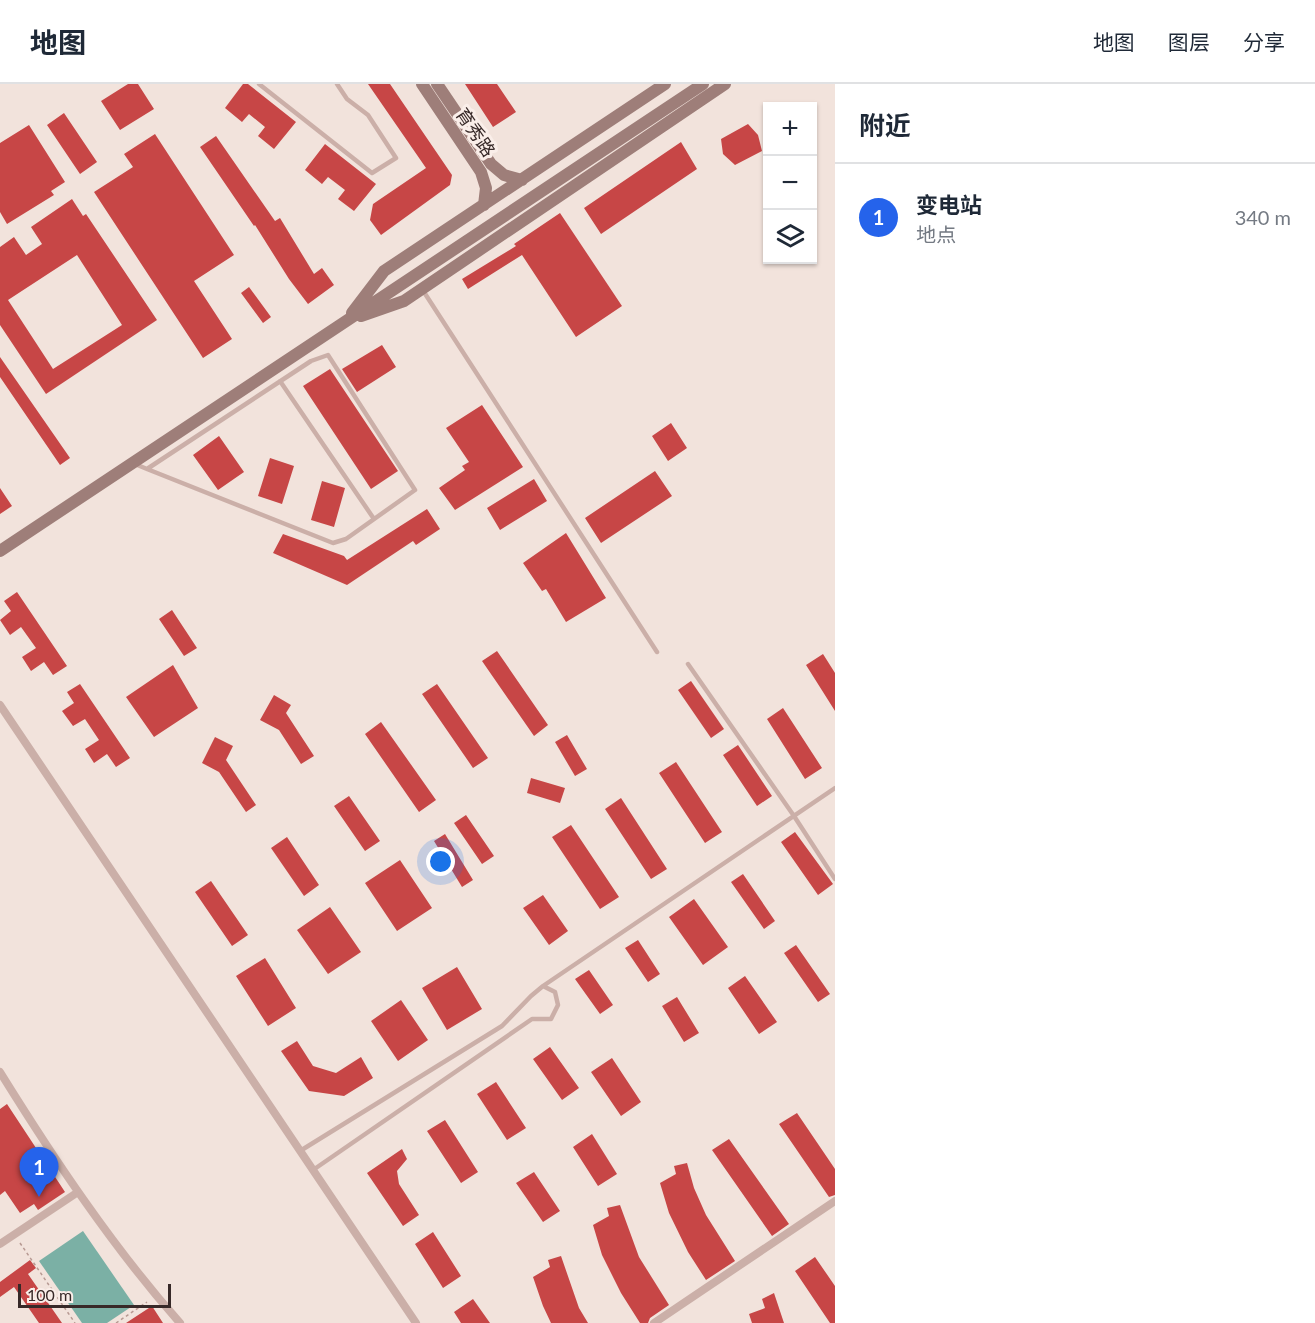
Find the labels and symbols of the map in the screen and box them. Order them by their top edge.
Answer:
street label: 育秀路 [452,103,500,161]
your location [426,847,455,876]
pin: 1 [20,1148,58,1197]
scale bar [18,1281,171,1308]

